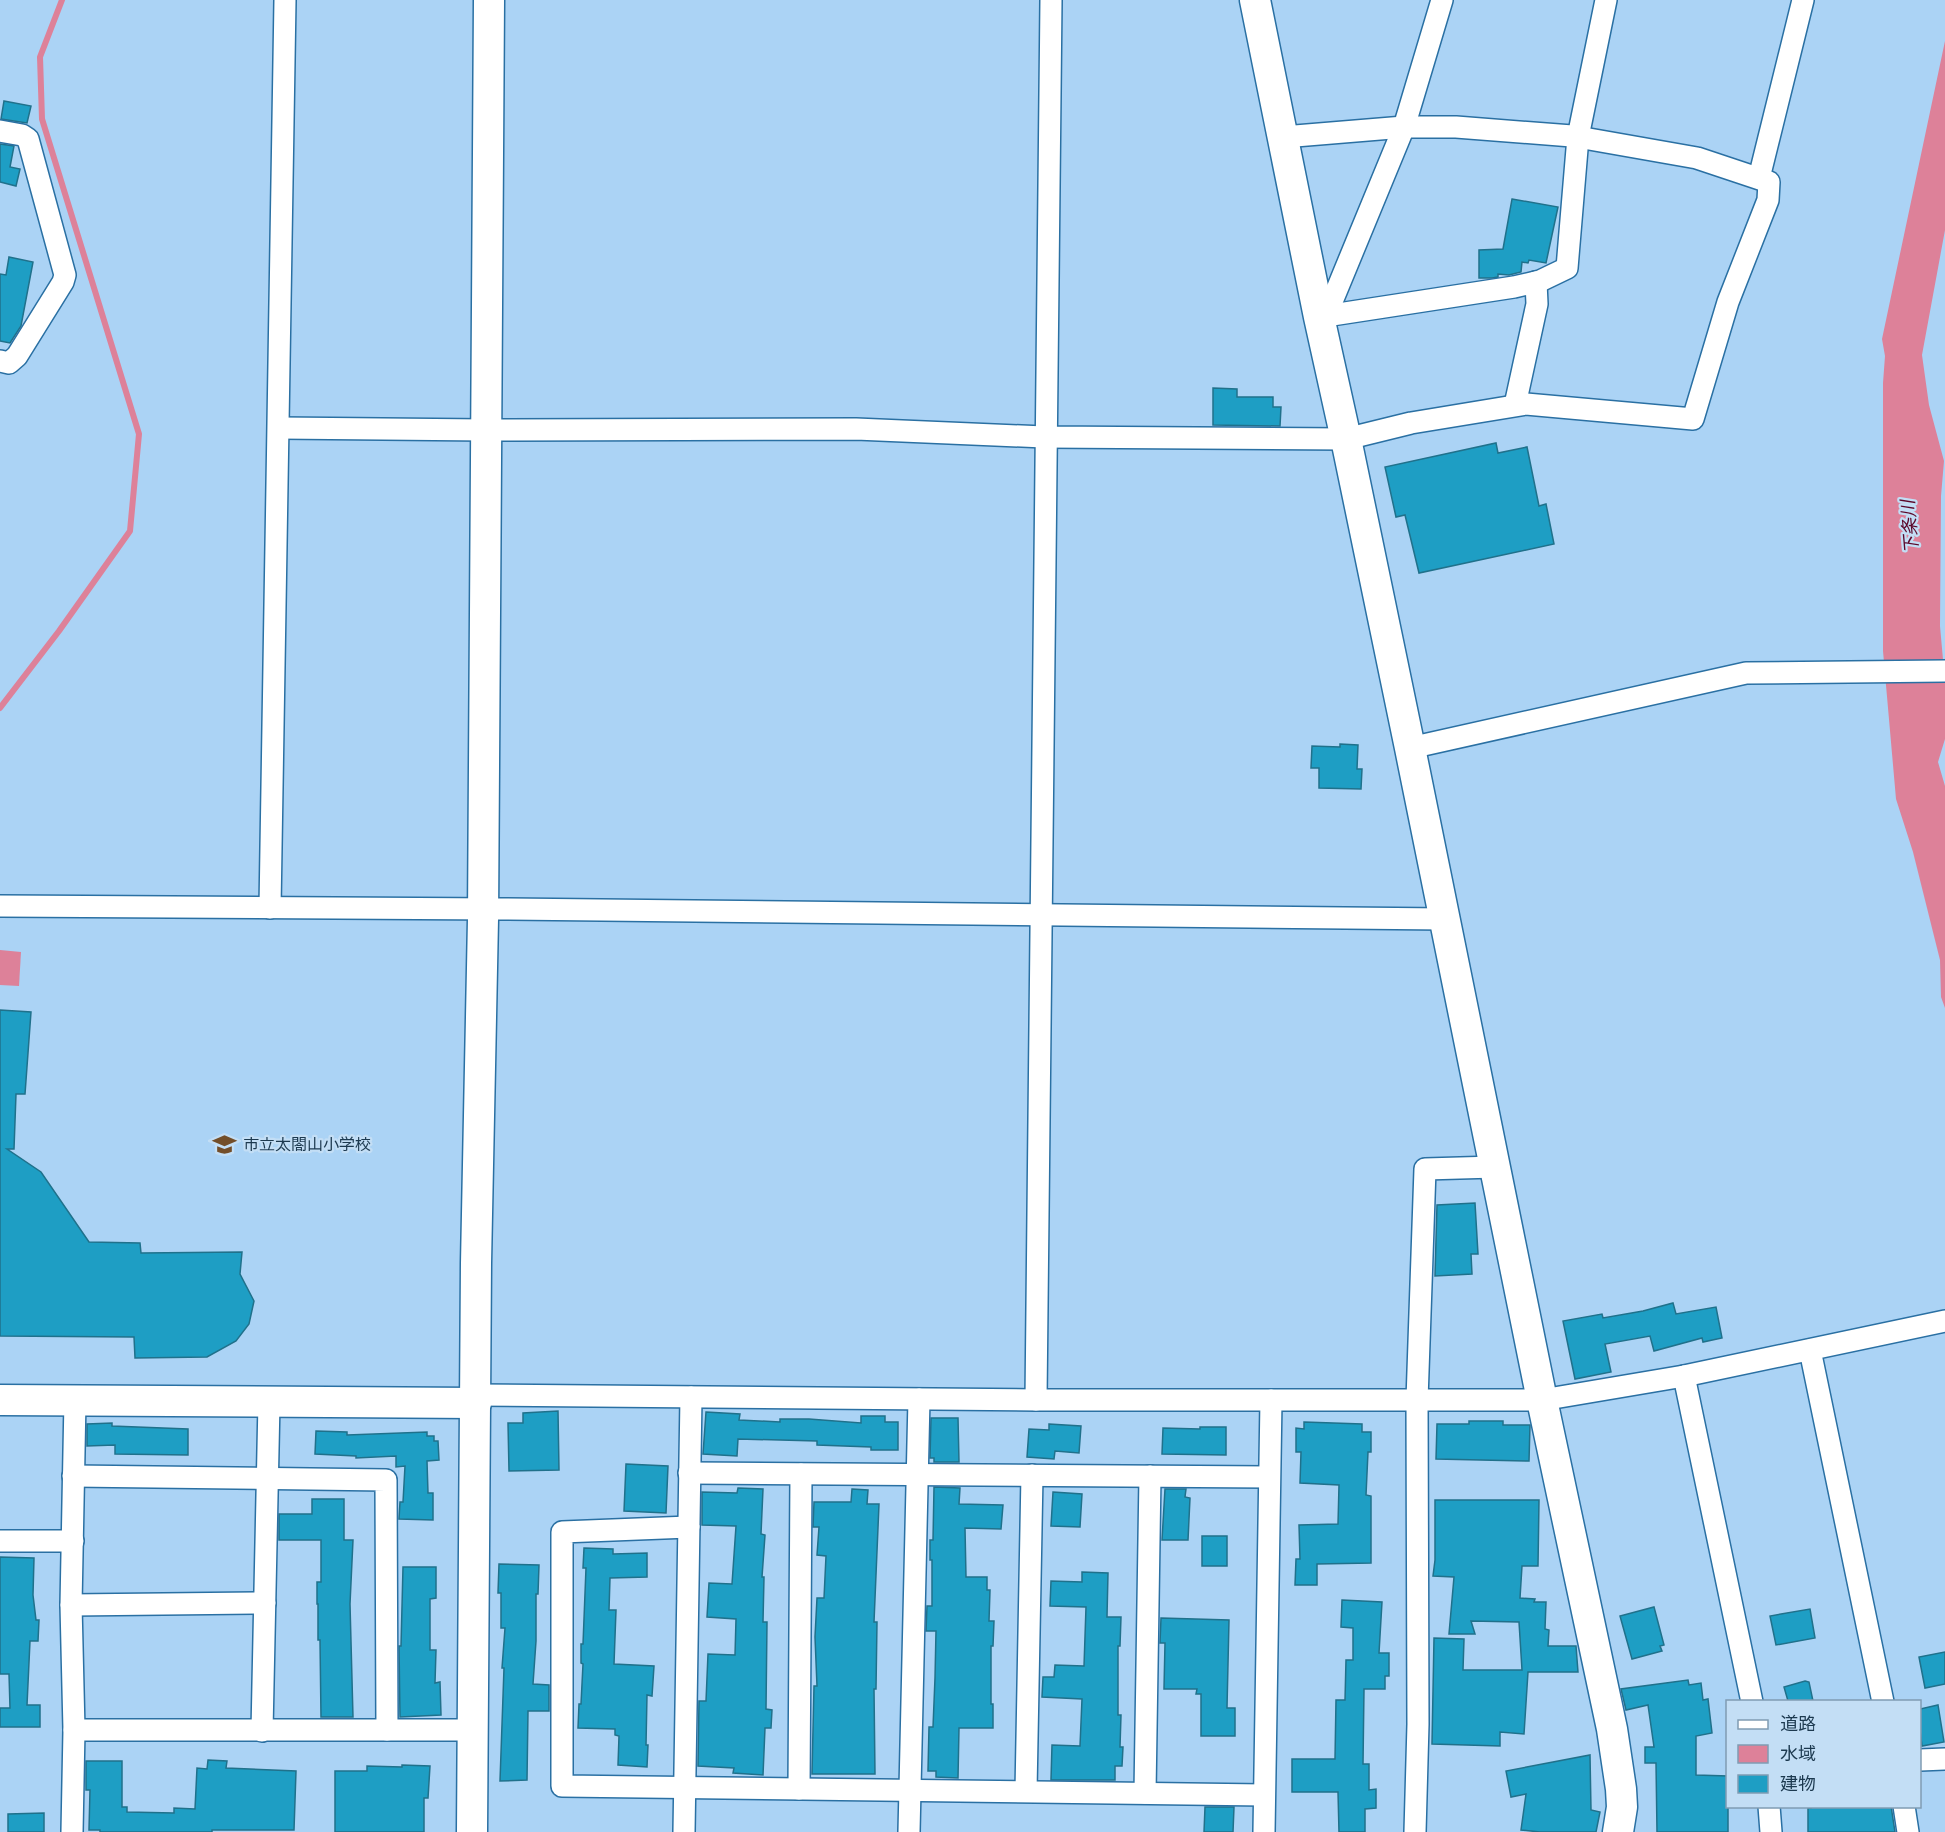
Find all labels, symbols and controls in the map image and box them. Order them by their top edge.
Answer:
water label: 下条川 [1898,497,1922,555]
school or university icon: 市立太閤山小学校 [212,1131,238,1157]
place label: 市立太閤山小学校 [243,1136,371,1153]
legend [1726,1700,1921,1808]
text: 道路 [1780,1714,1816,1734]
text: 水域 [1780,1744,1816,1764]
text: 建物 [1780,1774,1816,1794]

